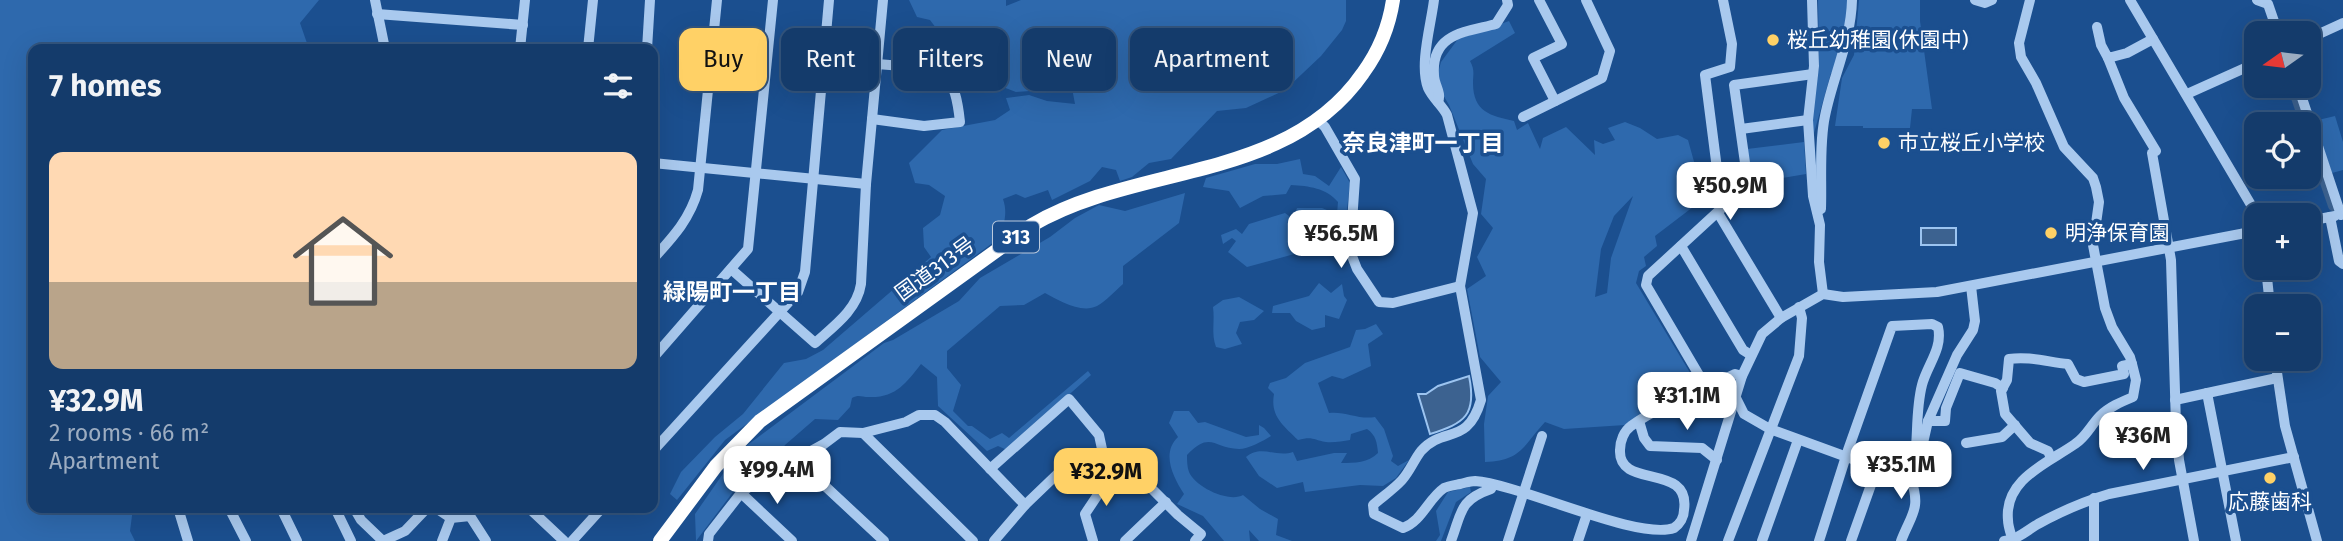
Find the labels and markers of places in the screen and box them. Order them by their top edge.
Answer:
place label: 桜丘幼稚園(休園中) [1787,27,1969,53]
marker: 桜丘幼稚園(休園中) [1765,32,1781,48]
place label: 市立桜丘小学校 [1898,130,2045,156]
marker: 市立桜丘小学校 [1876,135,1892,151]
pin: ¥50.9M [1673,162,1787,222]
pin: ¥56.5M [1284,210,1398,270]
place label: 明浄保育園 [2065,220,2170,246]
marker: 明浄保育園 [2043,225,2059,241]
pin: ¥31.1M [1630,372,1744,432]
pin: ¥36M [2102,412,2184,472]
pin: ¥35.1M [1844,442,1958,501]
pin: ¥99.4M [720,447,834,506]
pin: ¥32.9M [1049,448,1163,508]
marker: 応藤歯科 [2262,470,2278,486]
place label: 応藤歯科 [2228,489,2312,515]

